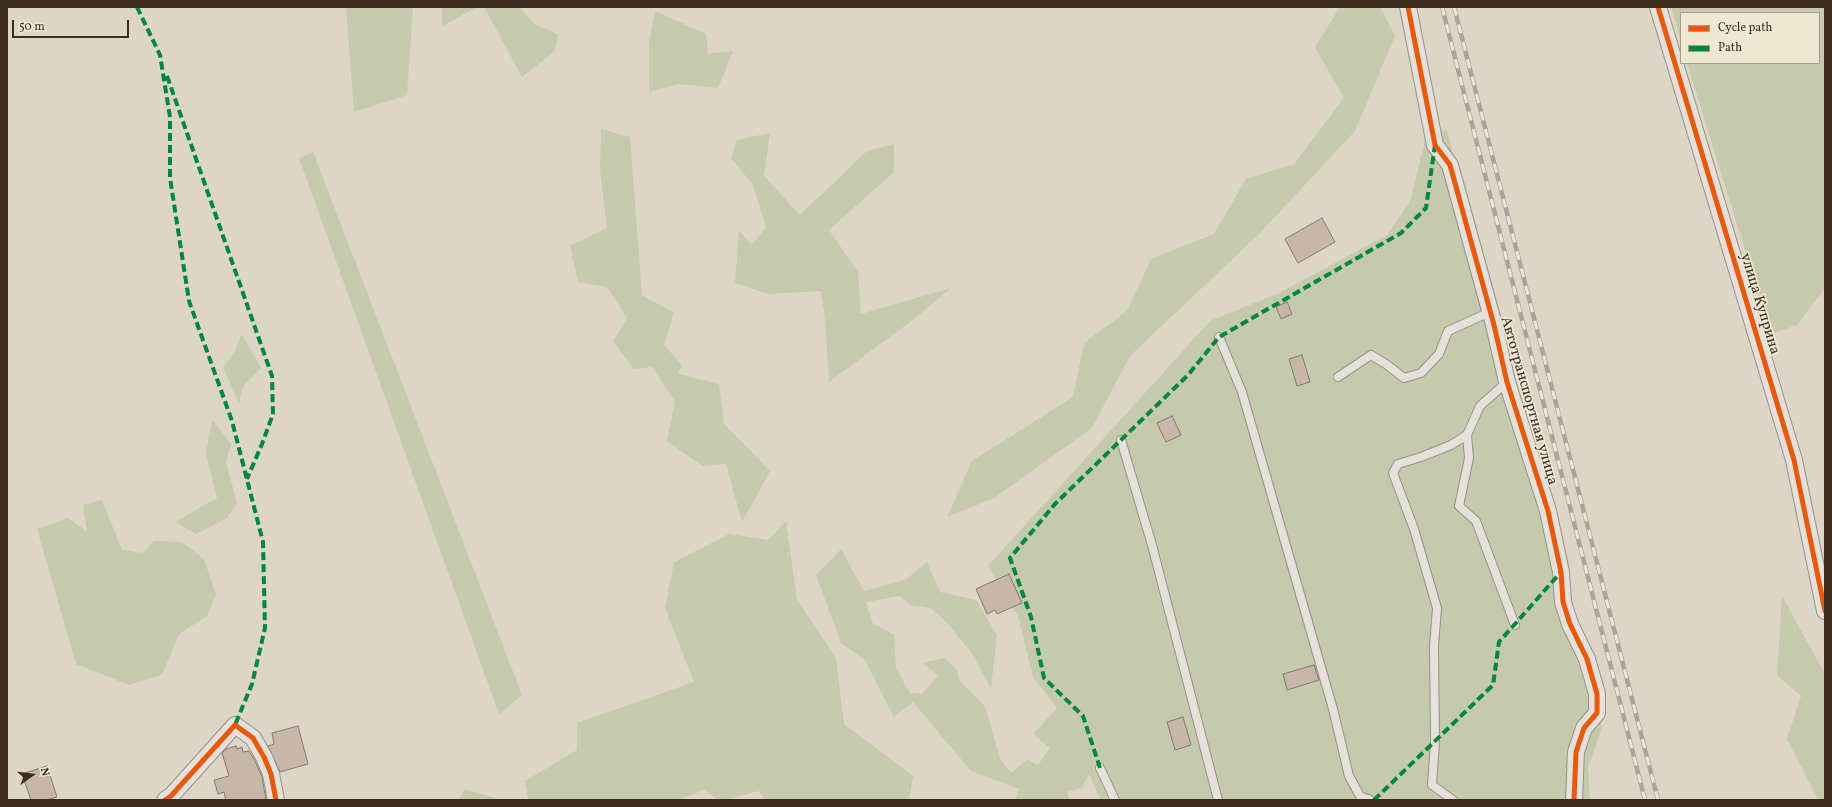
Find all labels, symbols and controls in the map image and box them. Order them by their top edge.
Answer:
scale bar [14,12,131,38]
legend [1680,12,1820,64]
text: 50 m [19,19,45,35]
text: Cycle path [1718,20,1773,36]
text: Path [1718,40,1742,56]
street label: улица Куприна [1735,251,1783,357]
street label: Автотранспортная улица [1495,315,1561,487]
north arrow [12,755,52,795]
text: N [36,766,52,778]

